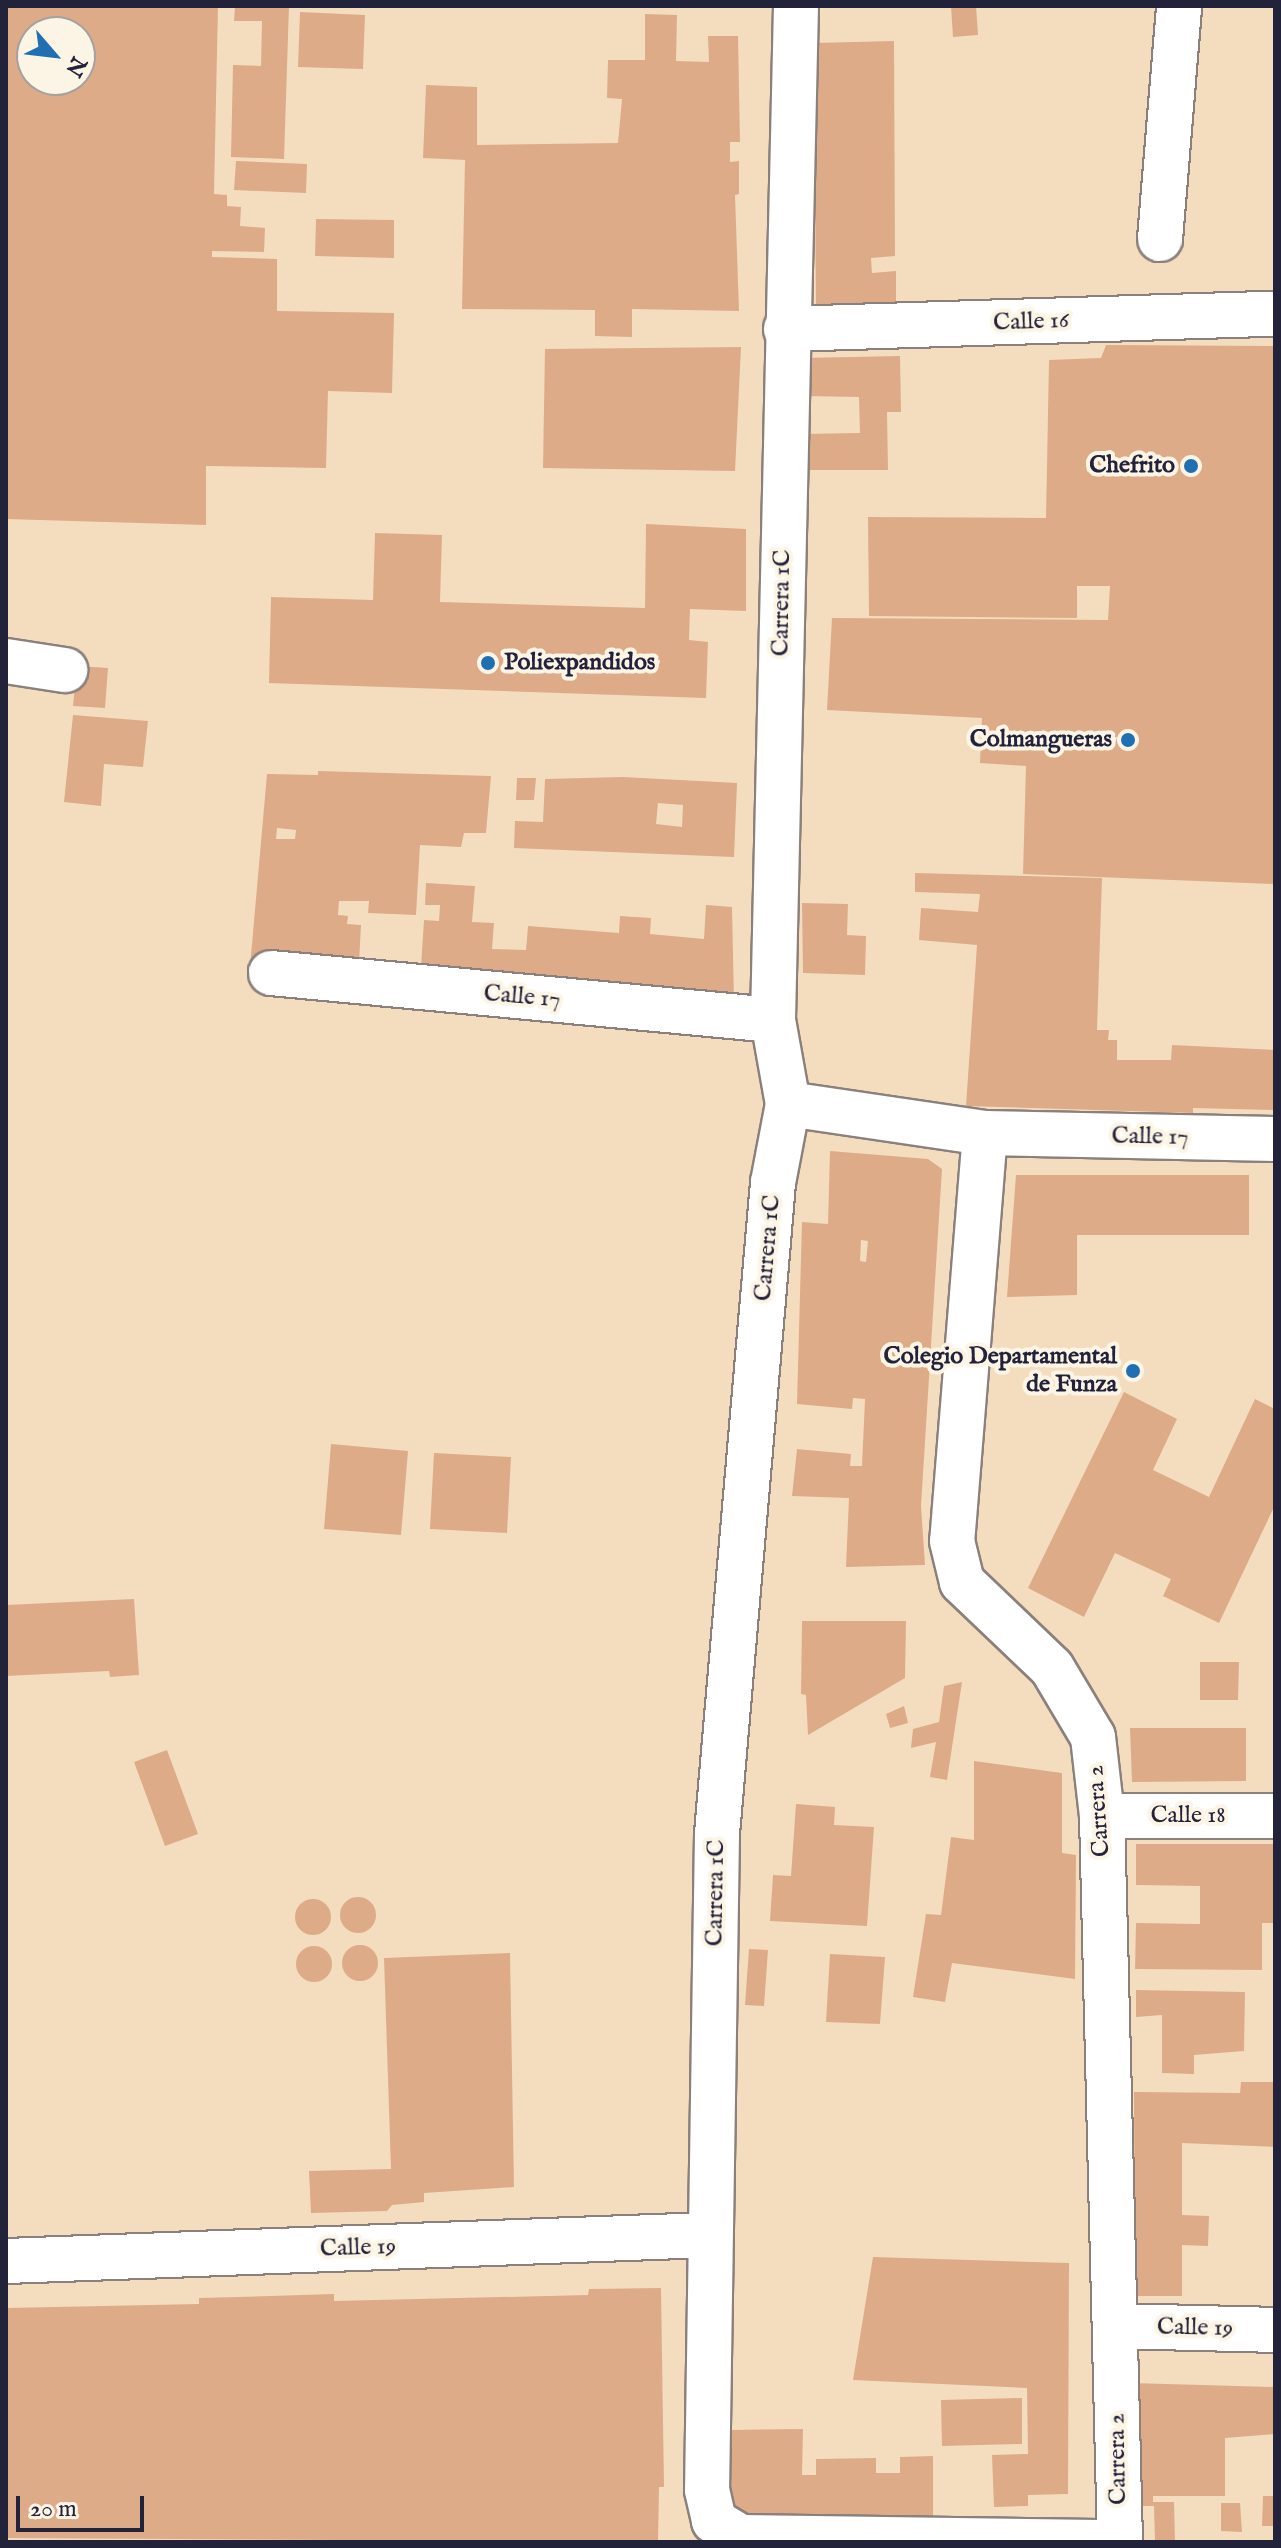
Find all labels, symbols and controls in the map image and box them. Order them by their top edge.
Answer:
north arrow [16,16,96,96]
text: N [59,51,92,81]
street label: Calle 16 [993,306,1069,338]
place label: Chefrito [1089,452,1175,480]
marker: Chefrito [1182,457,1200,475]
street label: Carrera 1C [767,549,797,657]
place label: Poliexpandidos [504,649,655,677]
marker: Poliexpandidos [479,654,497,672]
place label: Colmangueras [970,726,1112,754]
marker: Colmangueras [1119,731,1137,749]
street label: Calle 17 [482,979,562,1015]
street label: Calle 17 [1111,1122,1189,1152]
street label: Carrera 1C [749,1194,787,1302]
place label: Colegio Departamental de Funza [884,1343,1117,1399]
marker: Colegio Departamental de Funza [1124,1362,1142,1380]
street label: Carrera 2 [1081,1764,1117,1858]
street label: Calle 18 [1150,1802,1226,1830]
street label: Carrera 1C [701,1839,731,1947]
street label: Calle 19 [319,2232,397,2264]
street label: Calle 19 [1157,2313,1233,2343]
street label: Carrera 2 [1103,2413,1133,2505]
scale bar [20,2480,148,2530]
text: 20 m [30,2494,77,2525]

